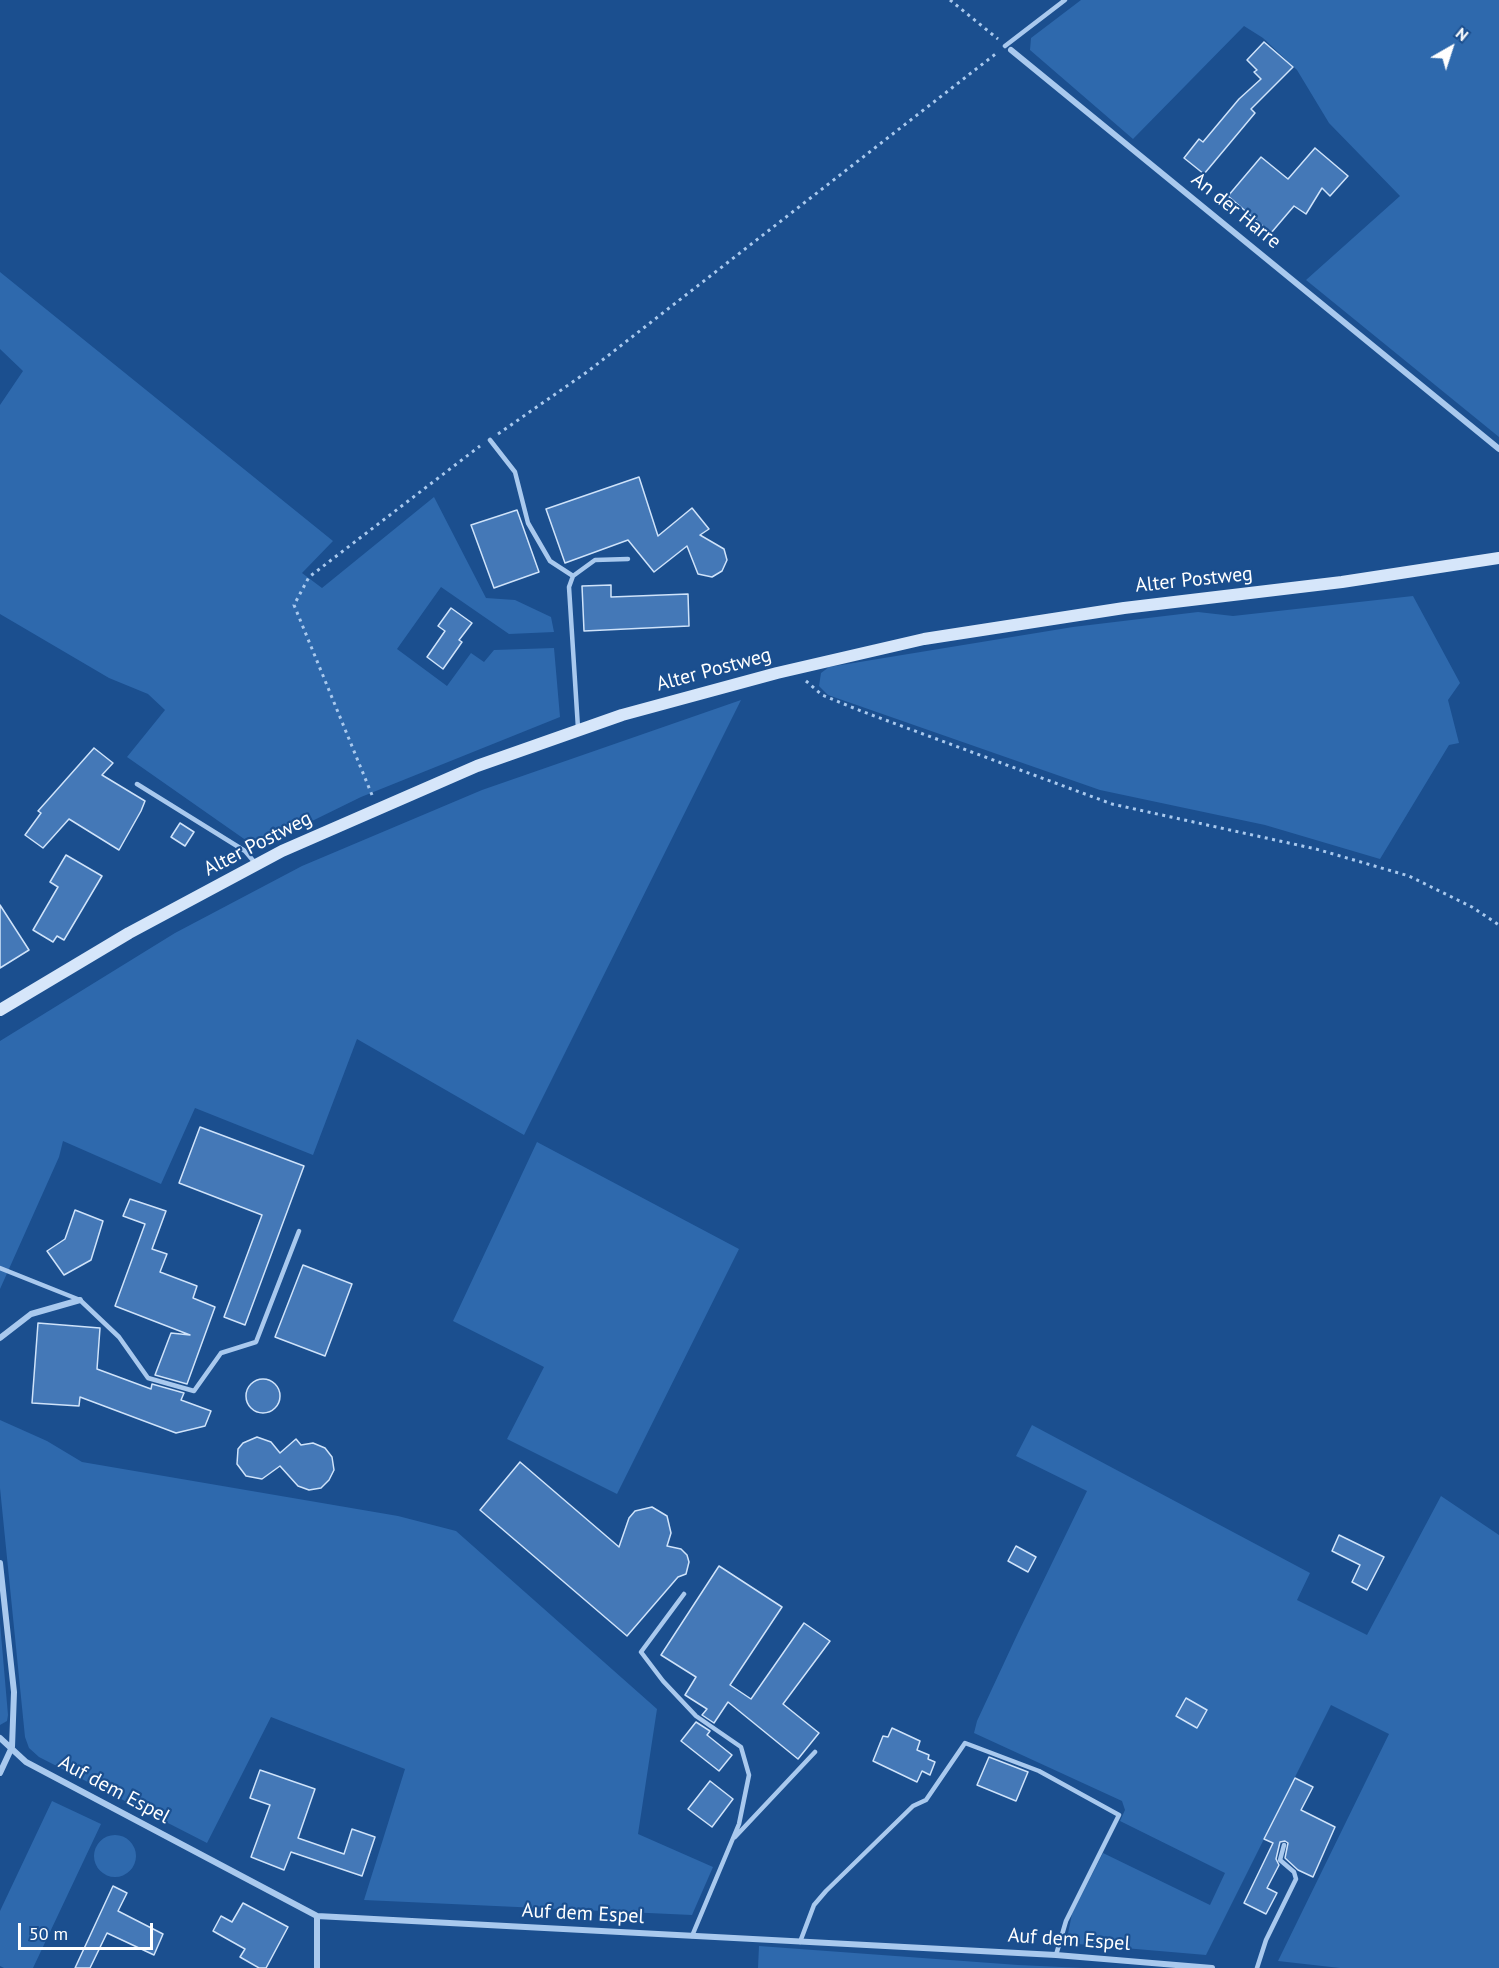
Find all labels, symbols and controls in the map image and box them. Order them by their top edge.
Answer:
north arrow [1421,18,1481,78]
text: N [1452,23,1473,45]
street label: An der Harre [1186,168,1286,254]
street label: Alter Postweg [1134,562,1254,598]
street label: Alter Postweg [654,643,774,697]
street label: Alter Postweg [200,807,316,881]
street label: Auf dem Espel [54,1751,174,1829]
street label: Auf dem Espel [521,1899,645,1929]
scale bar [21,1911,156,1949]
text: 50 m [29,1922,68,1945]
street label: Auf dem Espel [1007,1924,1131,1956]

